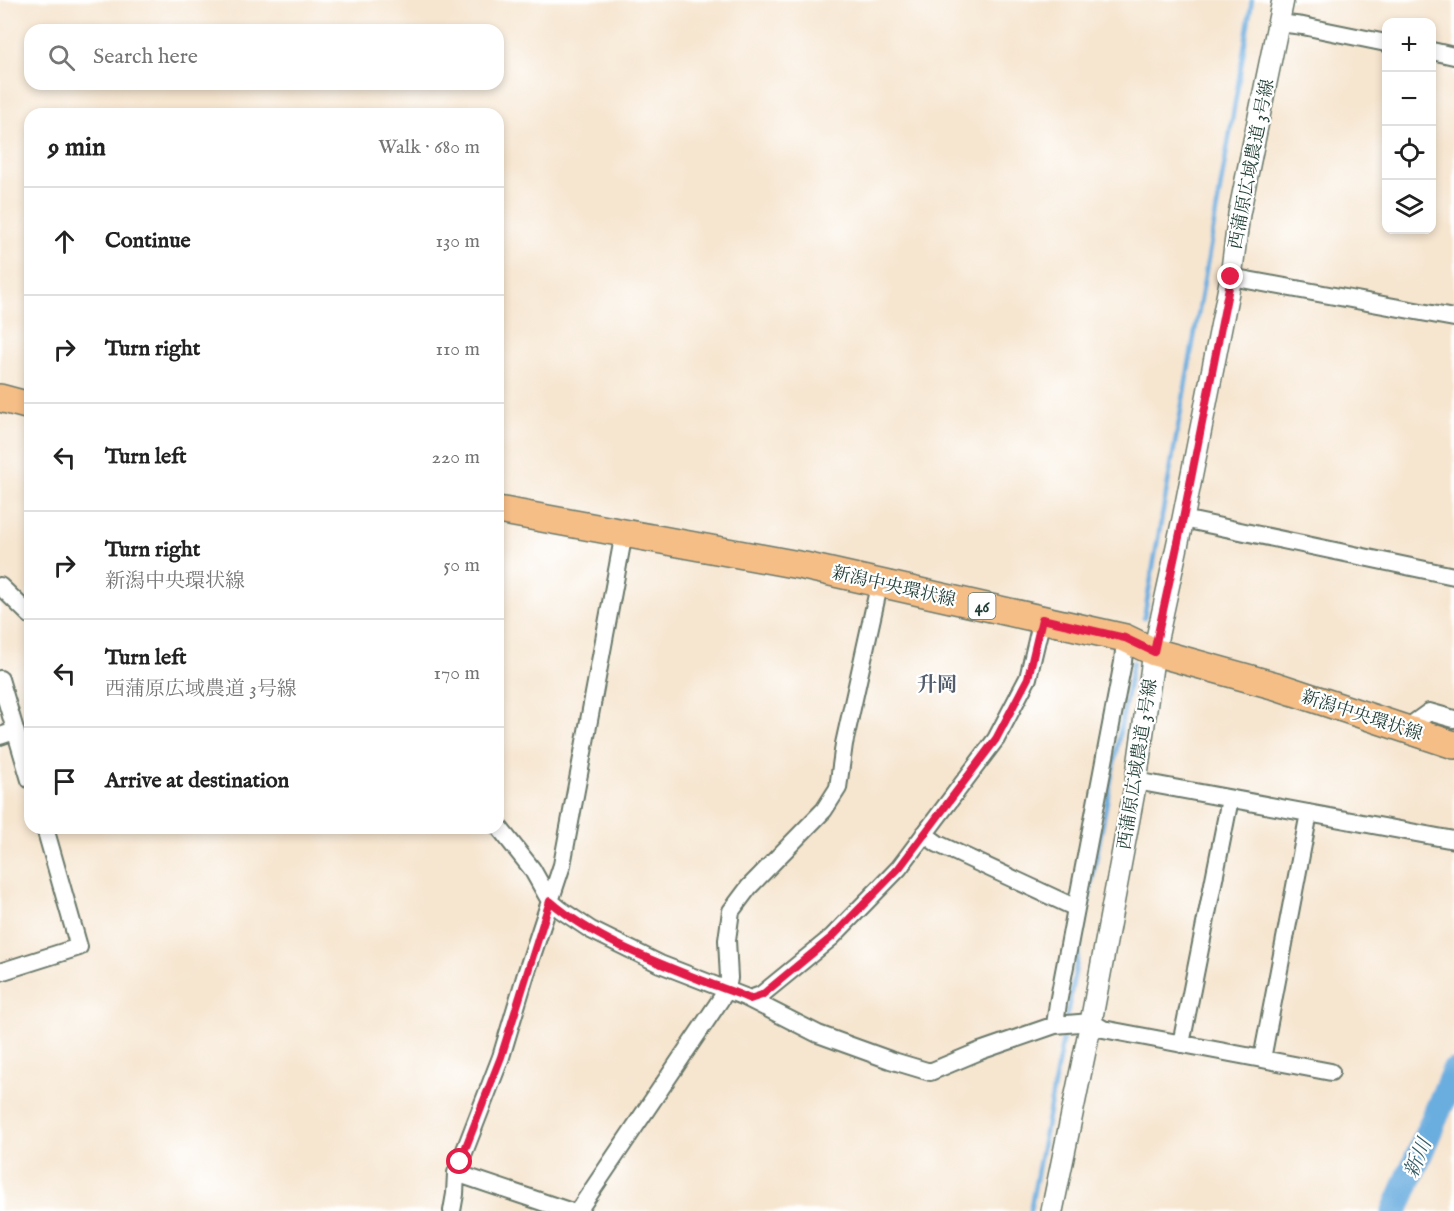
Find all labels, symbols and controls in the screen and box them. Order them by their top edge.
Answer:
map controls [1382,18,1436,234]
button: + [1382,18,1436,72]
search box [24,24,504,90]
icon: search [45,41,78,74]
text: Search here [93,43,198,71]
button: − [1382,72,1436,126]
street label: 西蒲原広域農道 3号線 [1225,77,1280,251]
button: locate [1382,126,1436,180]
text: 9 min [48,131,106,164]
text: Walk · 680 m [378,135,480,160]
button: layers [1382,180,1436,234]
icon: ahead [48,225,81,258]
text: Continue [105,227,191,255]
text: 130 m [435,229,480,254]
route end [1217,263,1243,289]
icon: right [48,333,81,366]
text: Turn right [105,335,200,363]
text: 110 m [436,337,480,362]
icon: left [48,441,81,474]
text: Turn left [105,443,187,471]
text: 220 m [432,445,480,470]
text: Turn right [105,536,200,564]
icon: right [48,549,81,582]
text: 50 m [443,553,480,578]
street label: 新潟中央環状線 [830,562,958,613]
text: 新潟中央環状線 [105,569,245,594]
road number: 46 [968,593,996,619]
text: Turn left [105,644,187,672]
icon: left [48,657,81,690]
text: 170 m [434,661,480,686]
district label: 升岡 [917,673,957,698]
text: 西蒲原広域農道 3号線 [105,677,297,702]
street label: 西蒲原広域農道 3号線 [1114,677,1163,851]
street label: 新潟中央環状線 [1298,686,1425,747]
icon: arrive [48,765,81,798]
text: Arrive at destination [105,767,289,795]
water label: 新川 [1399,1133,1438,1182]
route start [446,1148,472,1174]

